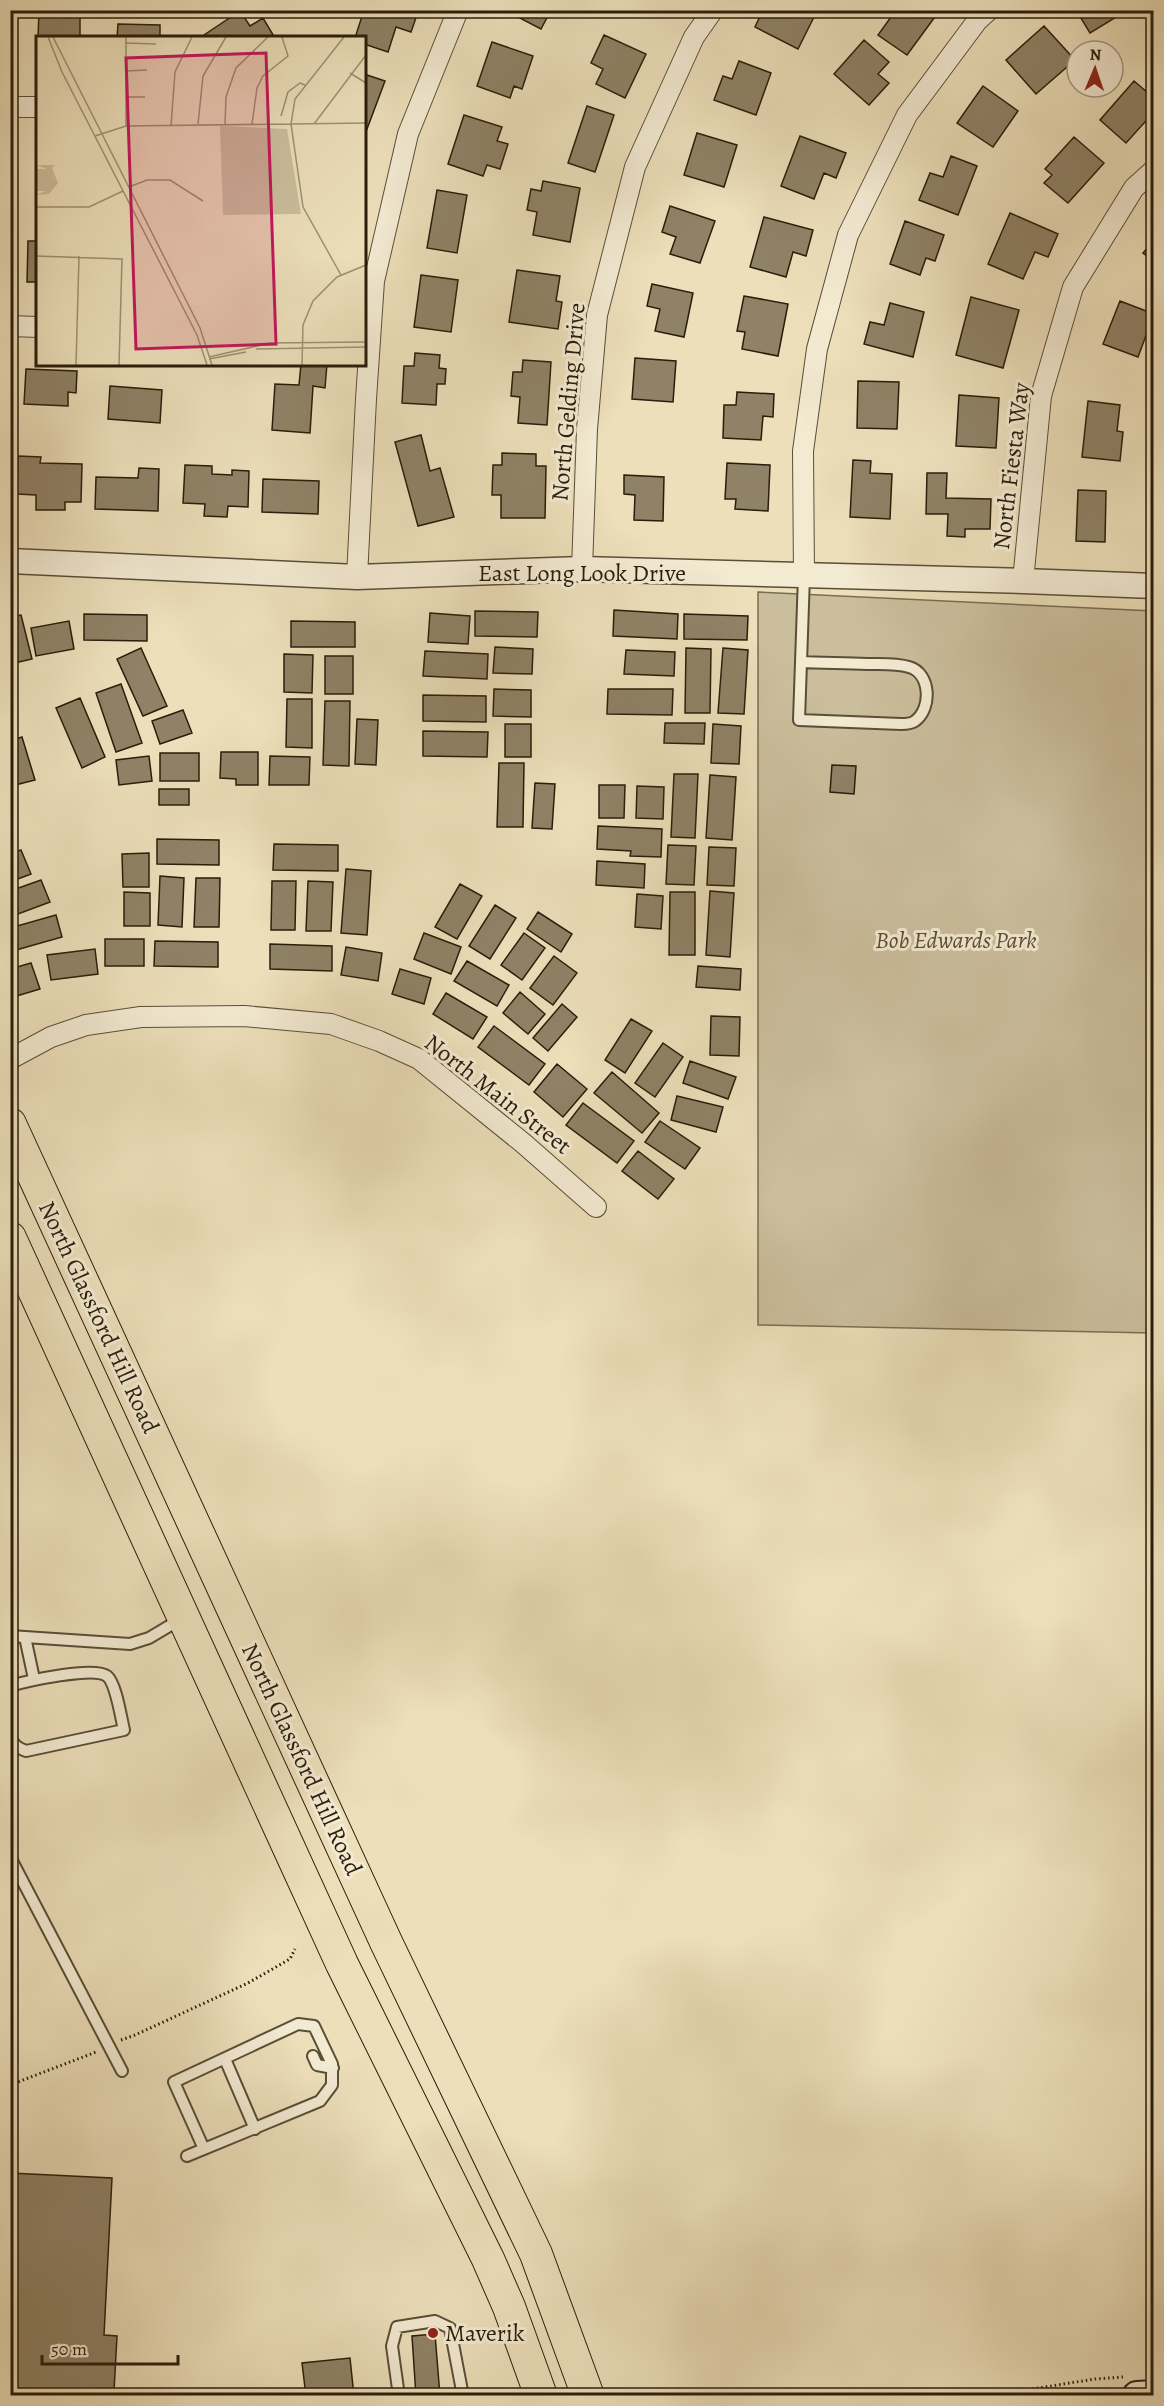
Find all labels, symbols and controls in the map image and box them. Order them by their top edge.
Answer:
inset map [36,36,366,366]
north arrow [1065,39,1125,99]
text: N [1089,44,1102,66]
street label: North Gelding Drive [543,301,593,503]
street label: North Fiesta Way [985,380,1037,551]
street label: East Long Look Drive [478,557,686,589]
park label: Bob Edwards Park [875,924,1037,956]
street label: North Main Street [418,1026,578,1162]
street label: North Glassford Hill Road [31,1196,167,1438]
street label: North Glassford Hill Road [234,1638,370,1880]
place label: Maverik [445,2317,525,2349]
marker: Maverik [426,2326,440,2340]
scale bar [42,2328,178,2366]
text: 50 m [51,2337,87,2361]

